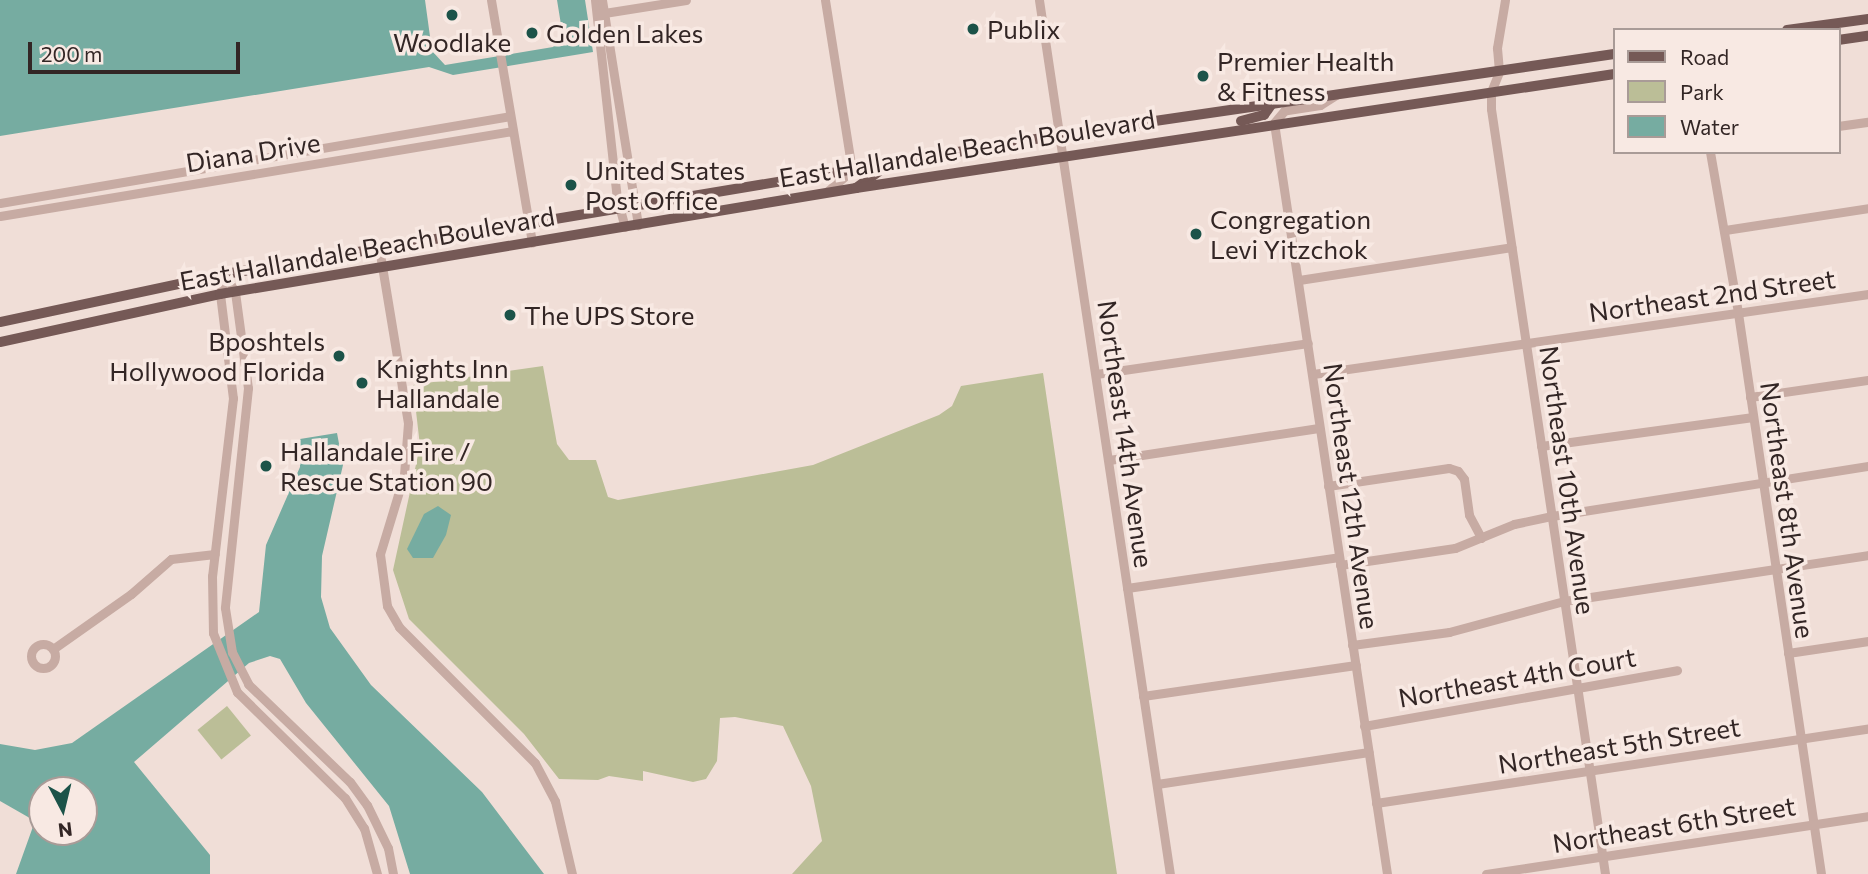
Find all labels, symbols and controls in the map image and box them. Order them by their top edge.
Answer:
marker: Woodlake [444,7,460,23]
place label: Publix [987,13,1060,45]
place label: Golden Lakes [546,17,703,49]
marker: Publix [965,21,981,37]
marker: Golden Lakes [524,25,540,41]
place label: Woodlake [393,26,511,58]
scale bar [32,28,243,72]
legend [1612,28,1840,154]
text: 200 m [41,41,102,66]
text: Road [1680,44,1729,69]
place label: Premier Health & Fitness [1217,45,1394,106]
marker: Premier Health & Fitness [1195,68,1211,84]
text: Park [1680,79,1724,104]
street label: East Hallandale Beach Boulevard [777,103,1157,193]
text: Water [1680,114,1739,139]
street label: Diana Drive [184,126,322,178]
place label: United States Post Office [585,154,745,216]
marker: United States Post Office [563,177,579,193]
street label: East Hallandale Beach Boulevard [177,200,557,296]
place label: Congregation Levi Yitzchok [1210,203,1371,264]
marker: Congregation Levi Yitzchok [1188,226,1204,242]
street label: Northeast 2nd Street [1587,262,1837,328]
street label: Northeast 14th Avenue [1092,298,1160,570]
place label: The UPS Store [524,299,694,331]
marker: The UPS Store [502,307,518,323]
place label: Bposhtels Hollywood Florida [109,325,325,386]
street label: Northeast 10th Avenue [1534,344,1602,616]
marker: Bposhtels Hollywood Florida [331,348,347,364]
place label: Knights Inn Hallandale [376,352,509,414]
street label: Northeast 12th Avenue [1318,361,1386,631]
marker: Knights Inn Hallandale [354,375,370,391]
street label: Northeast 8th Avenue [1755,380,1821,640]
place label: Hallandale Fire / Rescue Station 90 [280,435,493,496]
marker: Hallandale Fire / Rescue Station 90 [258,458,274,474]
street label: Northeast 4th Court [1396,641,1638,713]
street label: Northeast 5th Street [1496,710,1742,780]
north arrow [28,776,98,846]
street label: Northeast 6th Street [1550,789,1798,859]
text: N [57,818,74,843]

